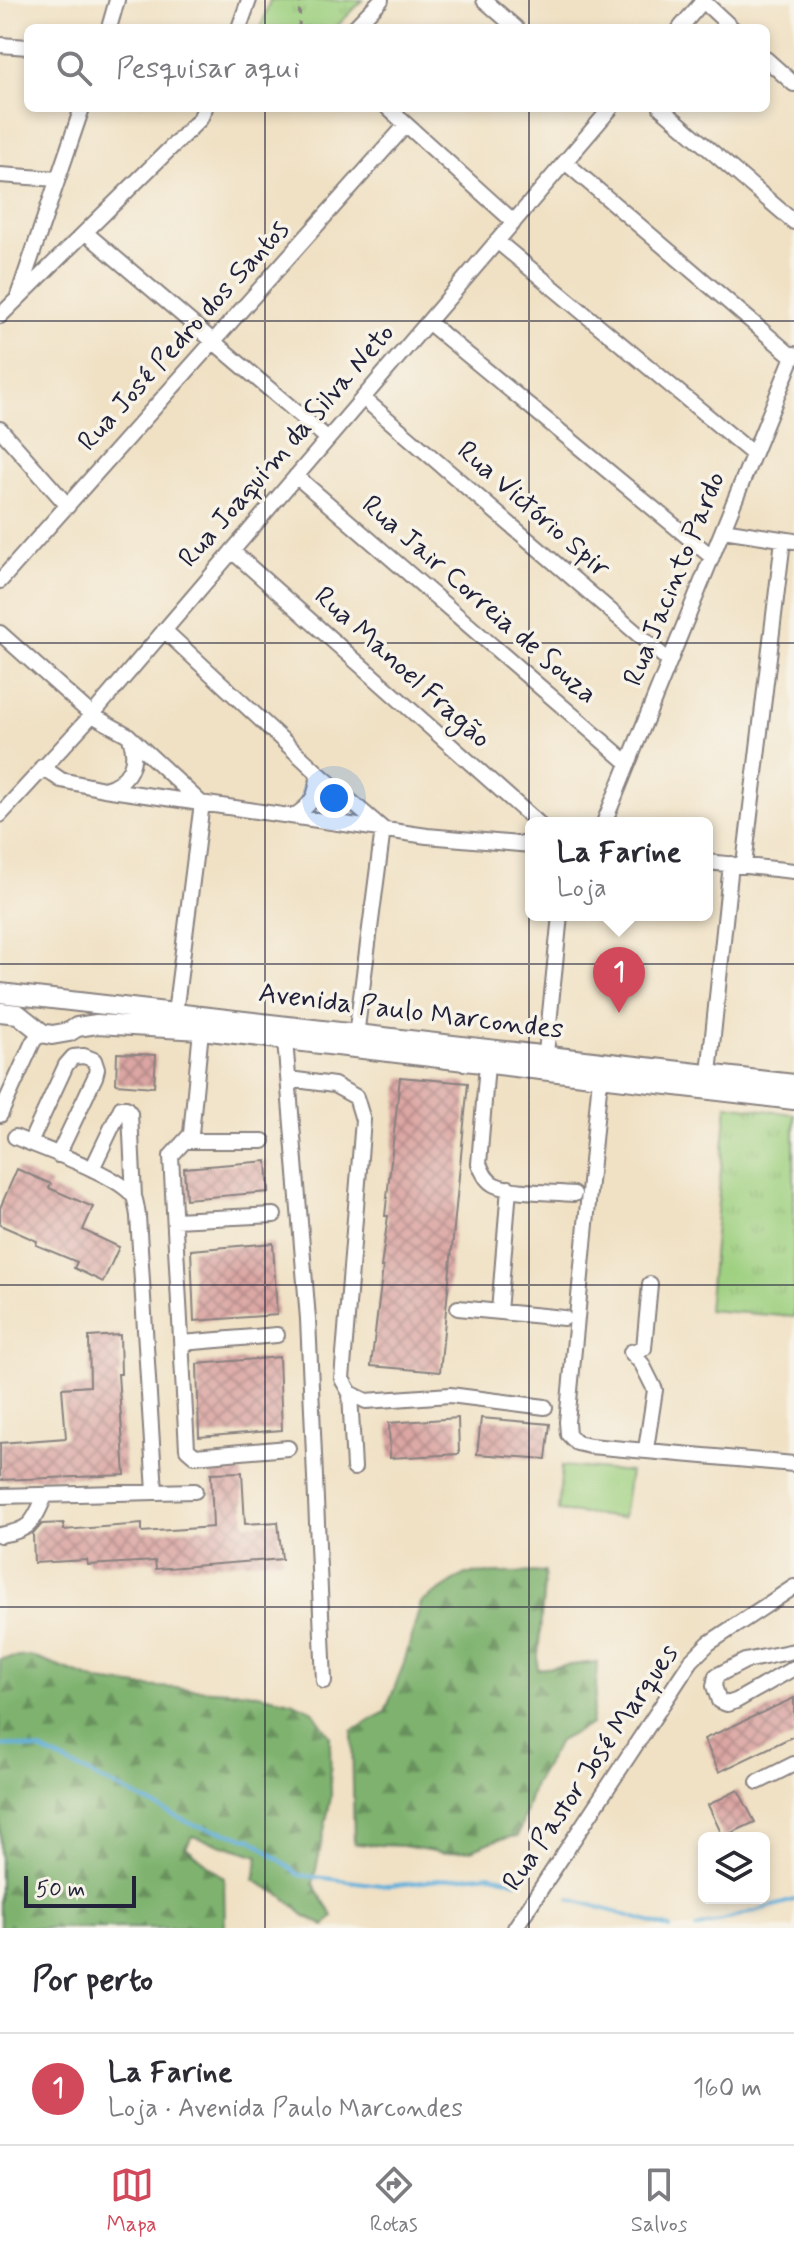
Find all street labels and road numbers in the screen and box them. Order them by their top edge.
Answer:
street label: Rua José Pedro dos Santos [70,212,298,460]
street label: Rua Joaquim da Silva Neto [171,316,403,576]
street label: Rua Victório Spir [448,433,618,587]
street label: Rua Jacinto Pardo [615,466,735,692]
street label: Rua Jair Correia de Souza [353,487,605,713]
street label: Rua Manoel Fragão [304,579,498,759]
street label: Avenida Paulo Marcondes [256,975,566,1049]
street label: Rua Pastor José Marques [495,1637,687,1899]

